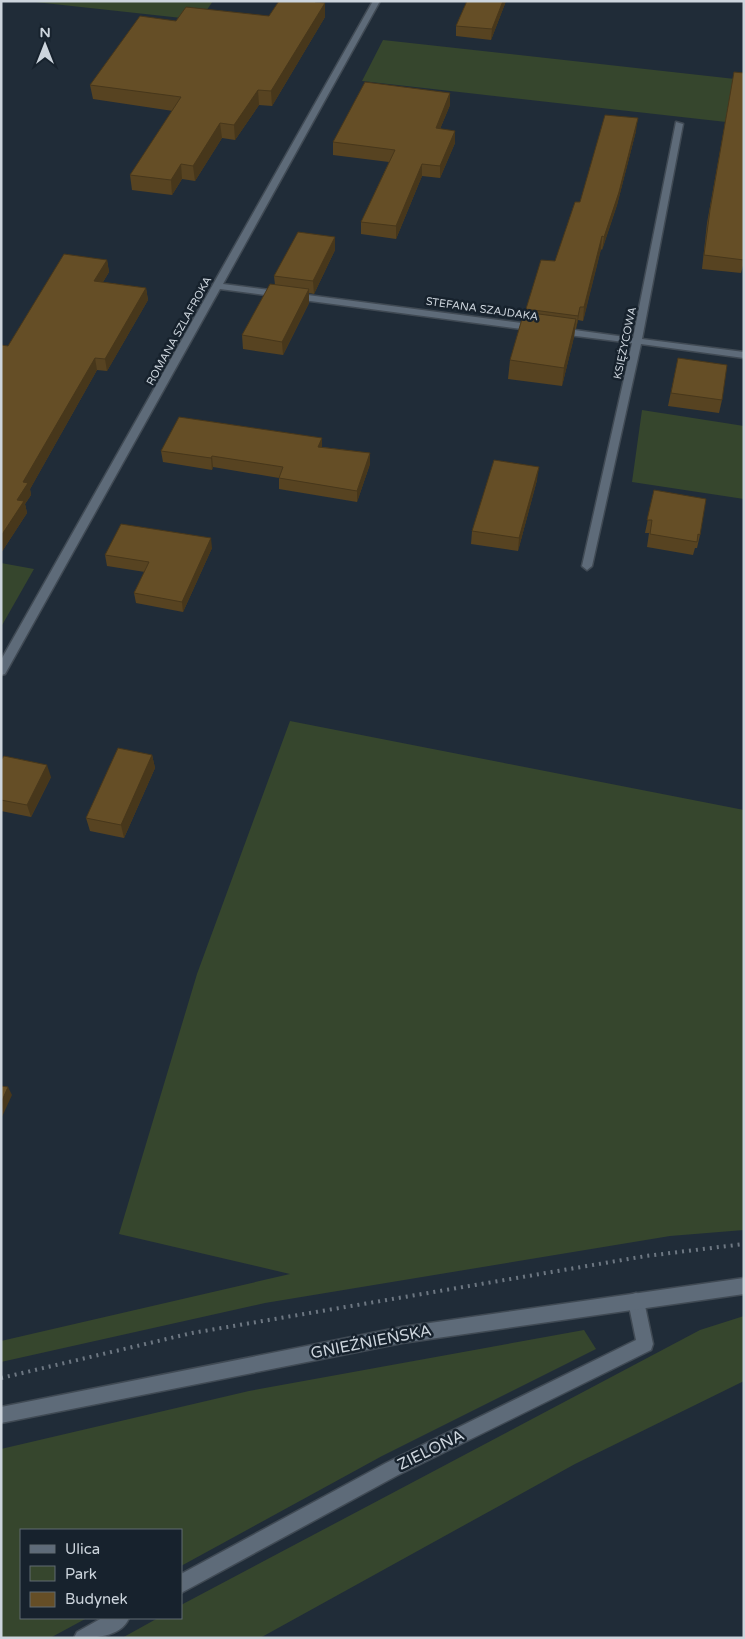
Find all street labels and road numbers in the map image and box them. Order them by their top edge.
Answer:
street label: ROMANA SZLAFROKA [144,274,214,388]
street label: STEFANA SZAJDAKA [425,295,539,323]
street label: KSIĘŻYCOWA [611,306,639,380]
street label: GNIEŹNIEŃSKA [309,1320,433,1364]
street label: ZIELONA [394,1425,468,1475]

